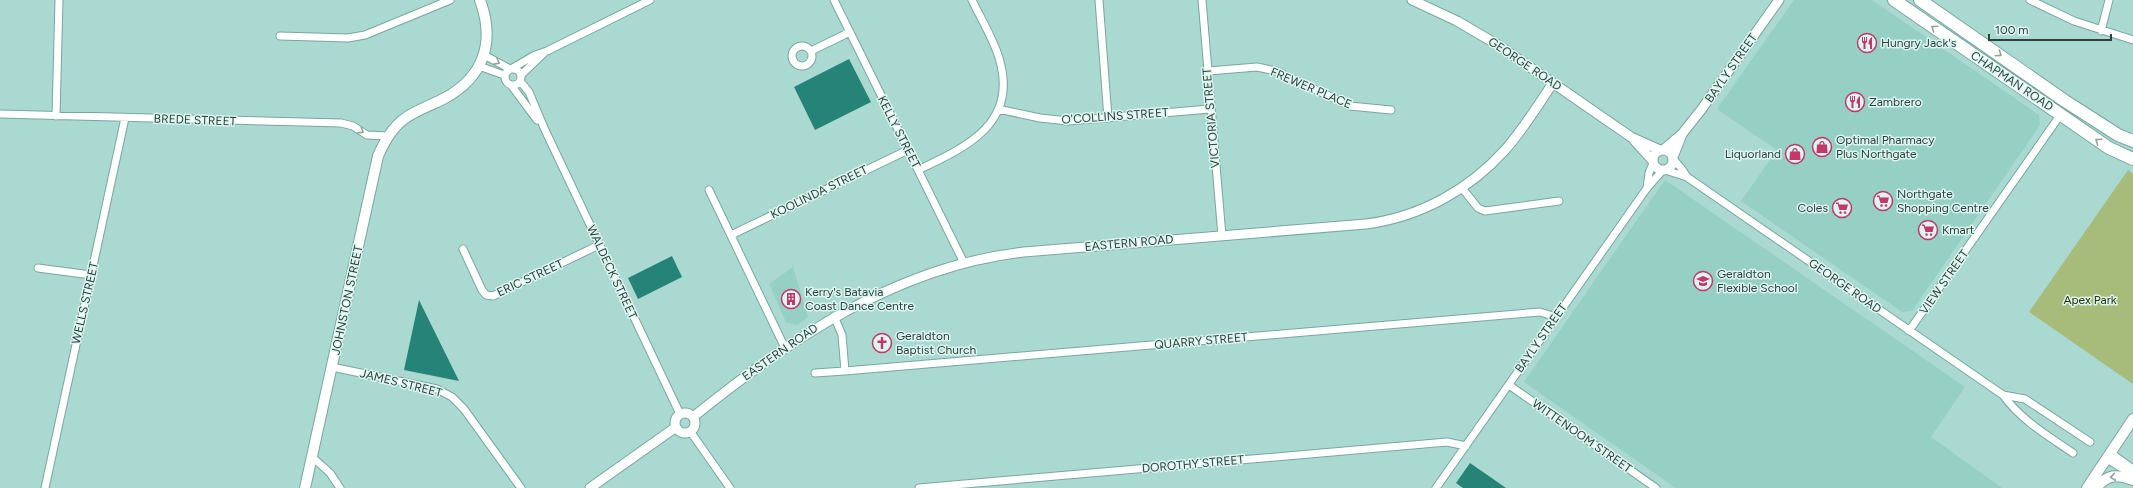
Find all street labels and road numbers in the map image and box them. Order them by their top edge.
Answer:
street label: BAYLY STREET [1702,30,1760,105]
street label: GEORGE ROAD [1486,34,1564,94]
street label: CHAPMAN ROAD [1968,48,2056,114]
street label: FREWER PLACE [1268,65,1354,111]
street label: VICTORIA STREET [1200,67,1222,169]
street label: KELLY STREET [875,93,923,171]
street label: O'COLLINS STREET [1061,105,1169,127]
street label: BREDE STREET [153,112,237,128]
street label: KOOLINDA STREET [768,162,870,222]
street label: WALDECK STREET [584,223,640,322]
street label: EASTERN ROAD [1084,232,1174,254]
street label: JOHNSTON STREET [329,244,366,356]
street label: VIEW STREET [1917,247,1972,317]
street label: ERIC STREET [494,256,566,300]
street label: GEORGE ROAD [1806,256,1884,316]
street label: WELLS STREET [69,260,101,345]
street label: BAYLY STREET [1512,300,1570,375]
street label: EASTERN ROAD [739,321,821,383]
street label: QUARRY STREET [1154,330,1249,352]
street label: JAMES STREET [358,366,444,400]
street label: WITTENOOM STREET [1529,396,1635,476]
street label: DOROTHY STREET [1141,453,1245,475]

